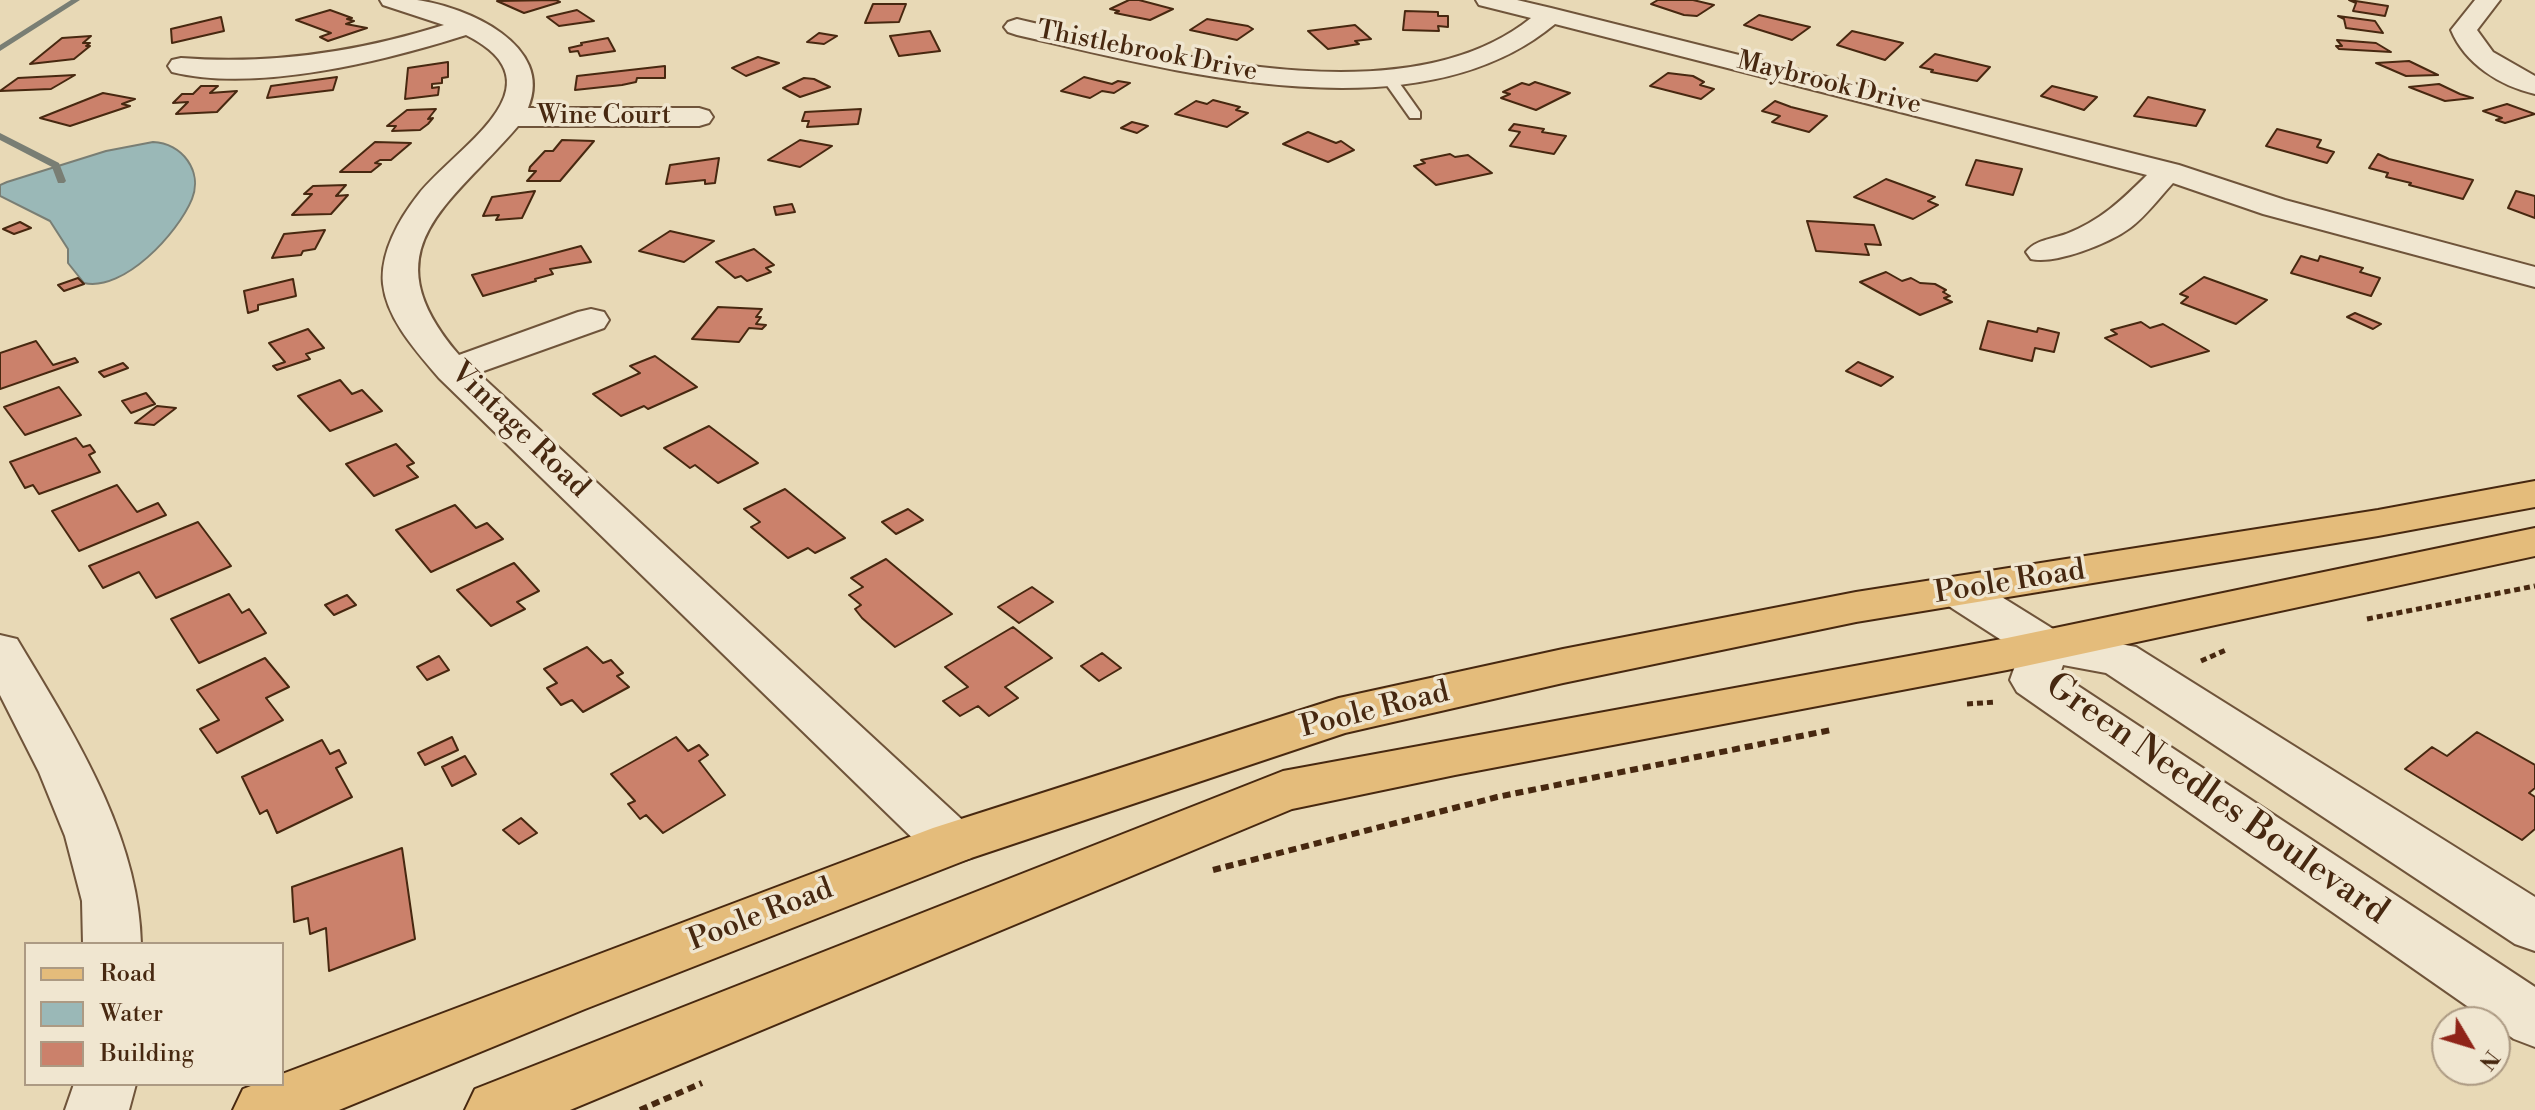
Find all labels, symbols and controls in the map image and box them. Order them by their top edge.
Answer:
street label: Thistlebrook Drive [1034,15,1260,89]
street label: Maybrook Drive [1734,46,1924,122]
street label: Wine Court [537,101,671,133]
street label: Vintage Road [442,356,596,506]
street label: Poole Road [1932,553,2088,613]
street label: Green Needles Boulevard [2036,665,2396,935]
street label: Poole Road [1297,675,1453,747]
street label: Poole Road [684,872,838,960]
legend [24,942,284,1086]
text: Road [100,959,156,989]
text: Water [100,999,163,1029]
north arrow [2431,1006,2511,1086]
text: Building [100,1039,194,1069]
text: N [2473,1045,2505,1075]

